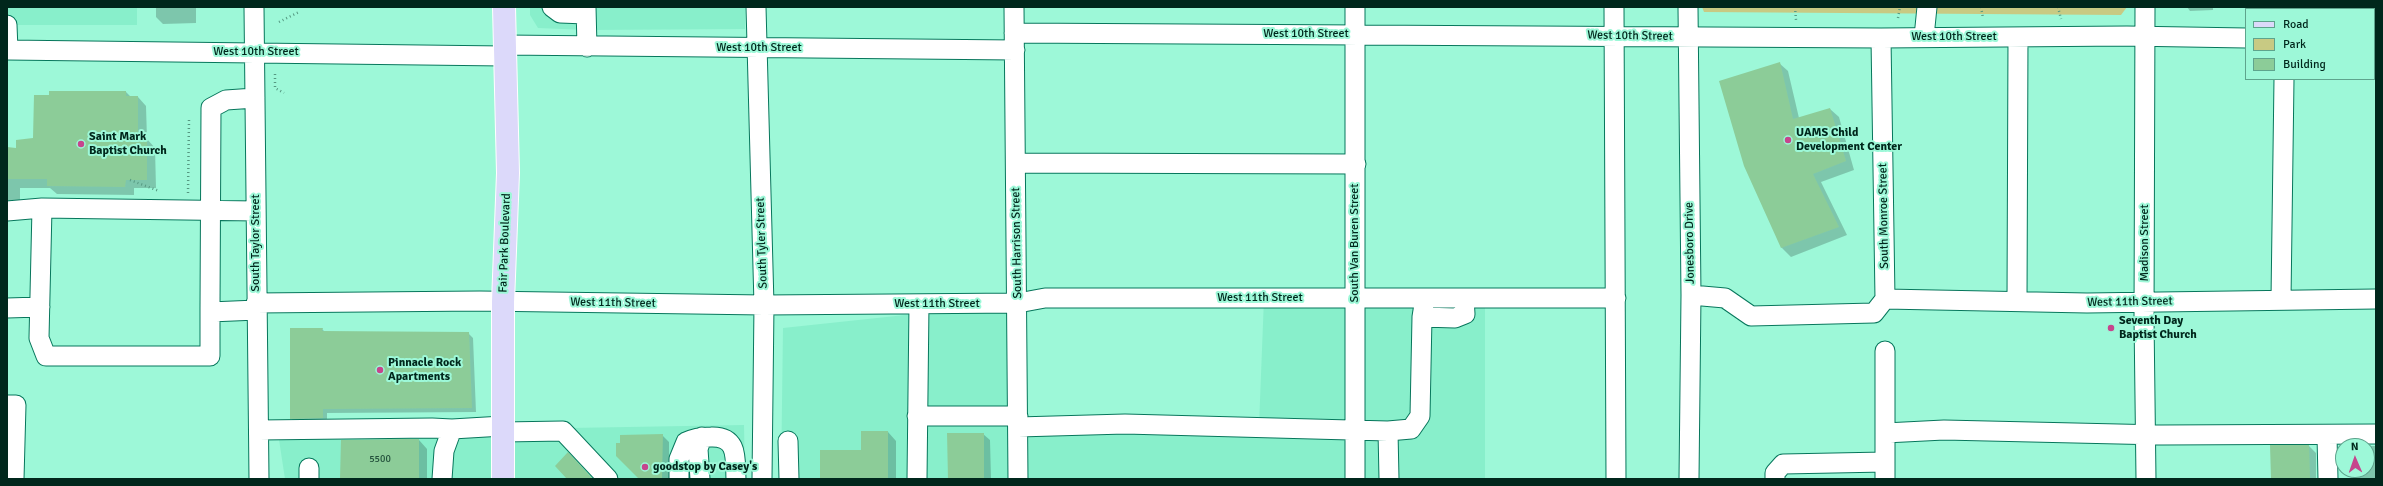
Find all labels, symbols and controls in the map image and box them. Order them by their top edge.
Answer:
legend [2245,8,2375,80]
text: Road [2283,17,2309,32]
street label: West 10th Street [1263,27,1349,41]
street label: West 10th Street [1587,28,1673,44]
street label: West 10th Street [1911,30,1997,44]
text: Park [2283,37,2306,52]
street label: West 10th Street [716,41,802,55]
street label: West 10th Street [213,45,299,59]
text: Building [2283,57,2326,72]
place label: UAMS Child Development Center [1796,126,1902,154]
place label: Saint Mark Baptist Church [89,130,167,158]
marker: UAMS Child Development Center [1783,135,1793,145]
marker: Saint Mark Baptist Church [76,139,86,149]
street label: South Monroe Street [1876,163,1892,269]
street label: South Van Buren Street [1348,183,1362,303]
street label: South Harrison Street [1009,187,1025,299]
street label: Fair Park Boulevard [496,193,514,293]
street label: South Taylor Street [249,194,263,292]
street label: South Tyler Street [753,197,771,289]
street label: Jonesboro Drive [1682,202,1698,284]
street label: Madison Street [2138,204,2152,282]
street label: West 11th Street [1217,291,1303,305]
street label: West 11th Street [2087,294,2173,310]
street label: West 11th Street [570,295,656,311]
street label: West 11th Street [894,297,980,311]
place label: Seventh Day Baptist Church [2119,314,2197,342]
marker: Seventh Day Baptist Church [2106,323,2116,333]
place label: Pinnacle Rock Apartments [388,356,461,384]
marker: Pinnacle Rock Apartments [375,365,385,375]
north arrow [2335,438,2375,478]
text: N [2351,440,2359,453]
house number: 5500 [369,453,391,465]
place label: goodstop by Casey's [653,460,757,474]
marker: goodstop by Casey's [640,462,650,472]

